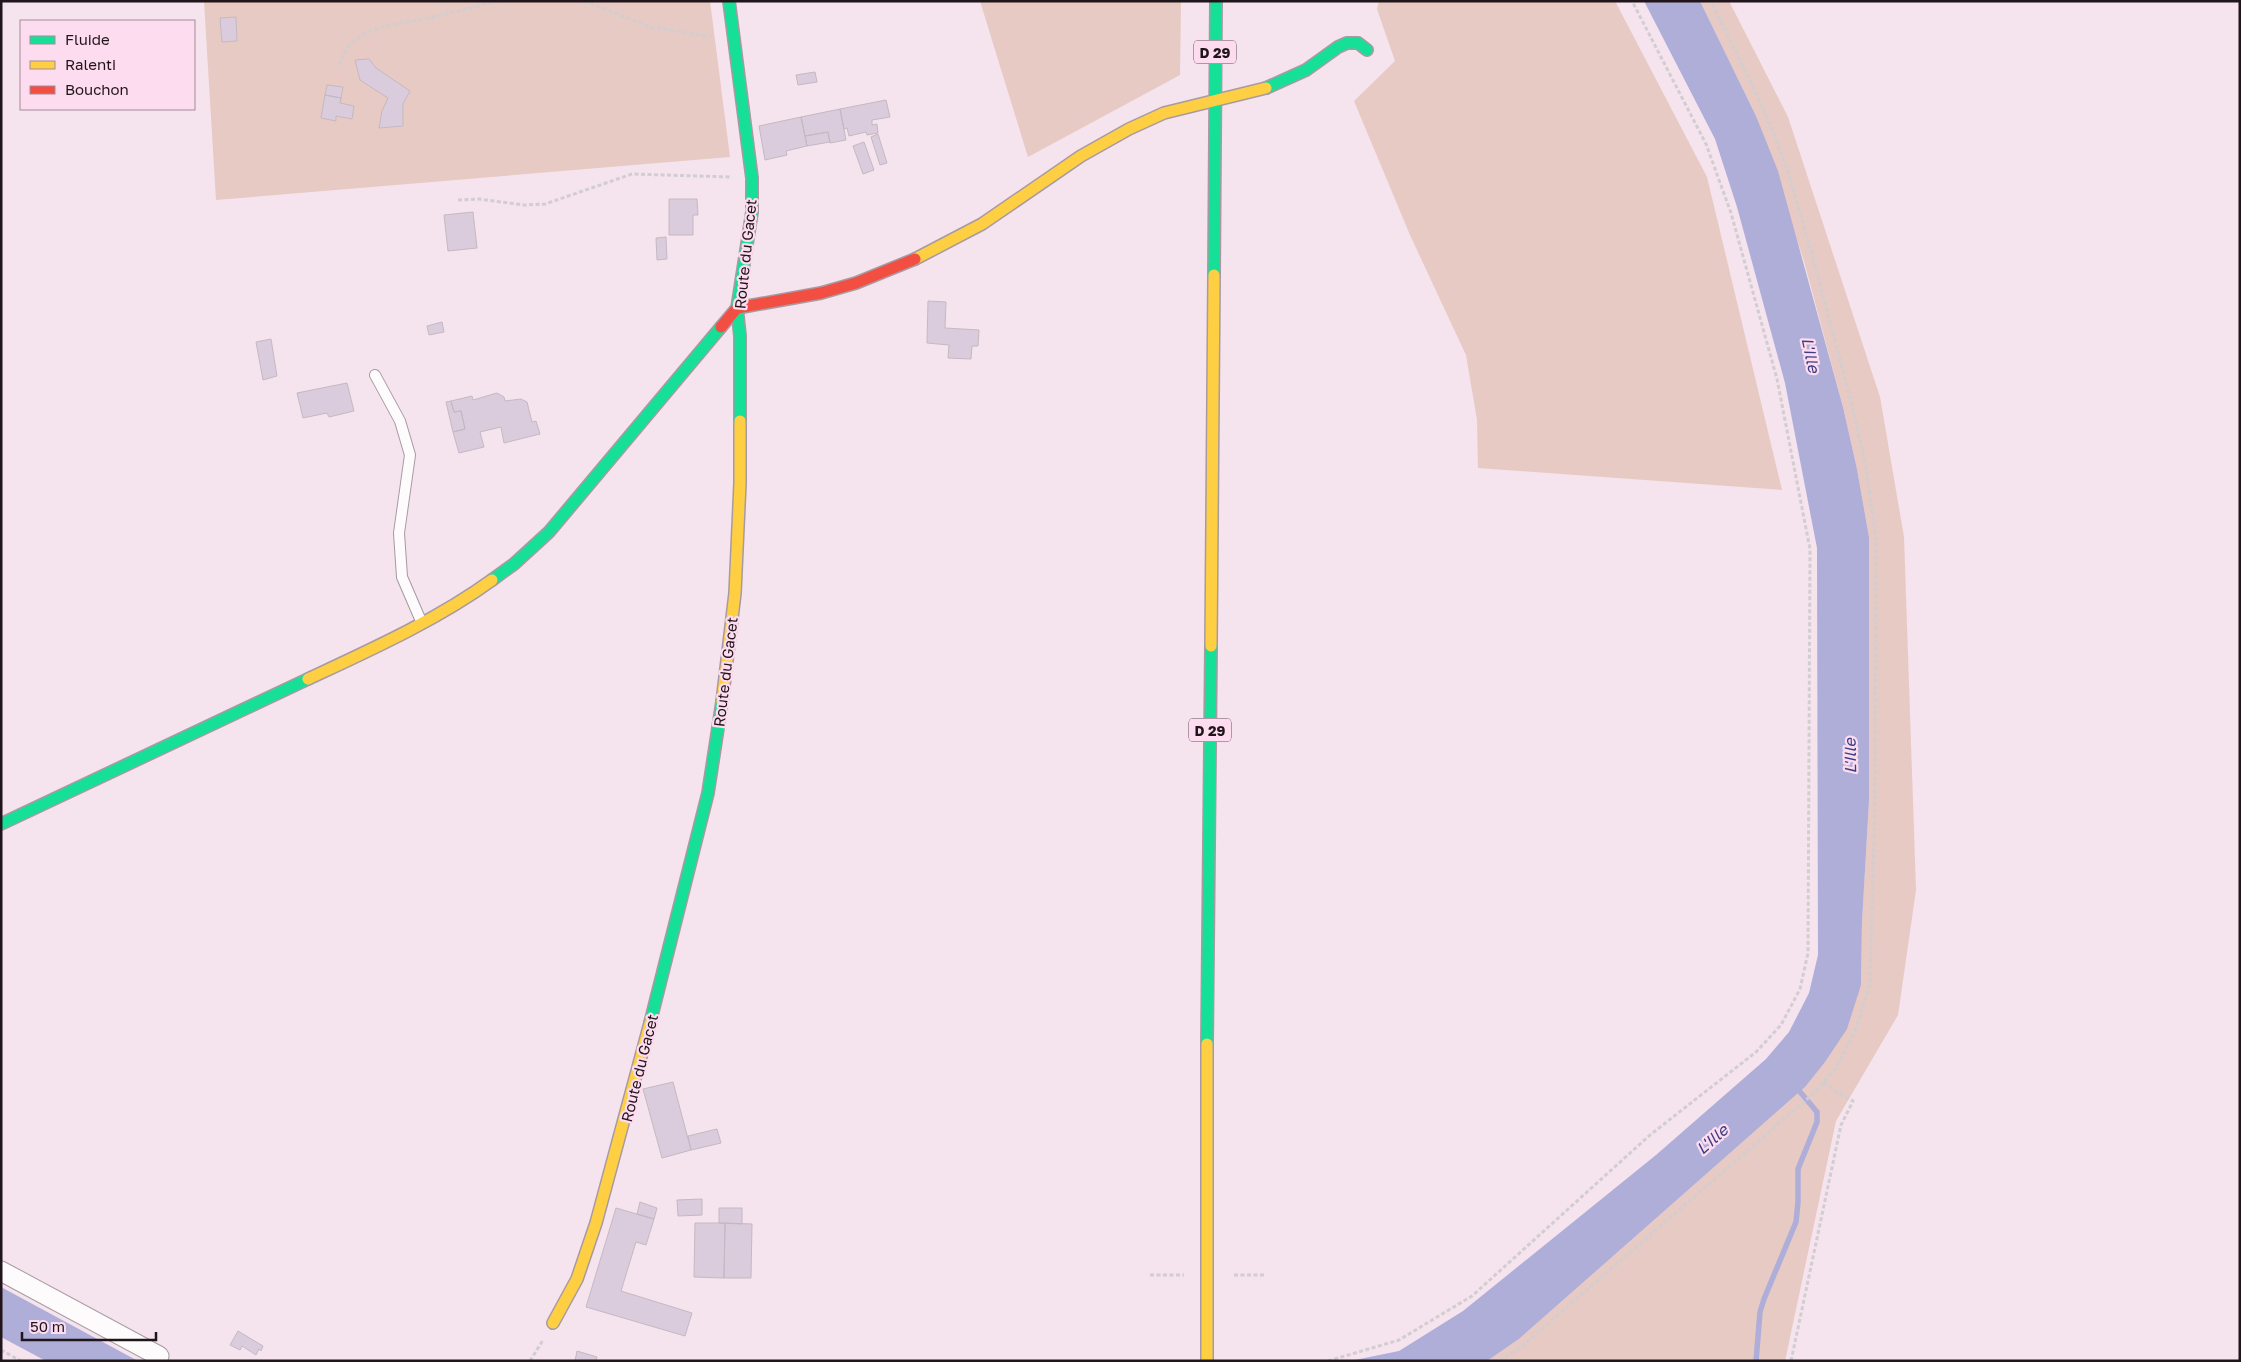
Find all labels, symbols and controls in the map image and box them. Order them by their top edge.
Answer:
legend [20,20,195,110]
text: Fluide [65,30,110,48]
road number: D 29 [1194,41,1236,64]
text: Ralenti [65,55,116,73]
text: Bouchon [65,80,129,98]
street label: Route du Gacet [730,198,760,310]
water label: L'Ille [1798,336,1825,376]
street label: Route du Gacet [709,616,741,728]
road number: D 29 [1189,718,1231,742]
water label: L'Ille [1840,736,1860,774]
street label: Route du Gacet [617,1012,661,1124]
water label: L'Ille [1692,1119,1733,1158]
scale bar [22,1310,156,1342]
text: 50 m [30,1317,65,1335]

